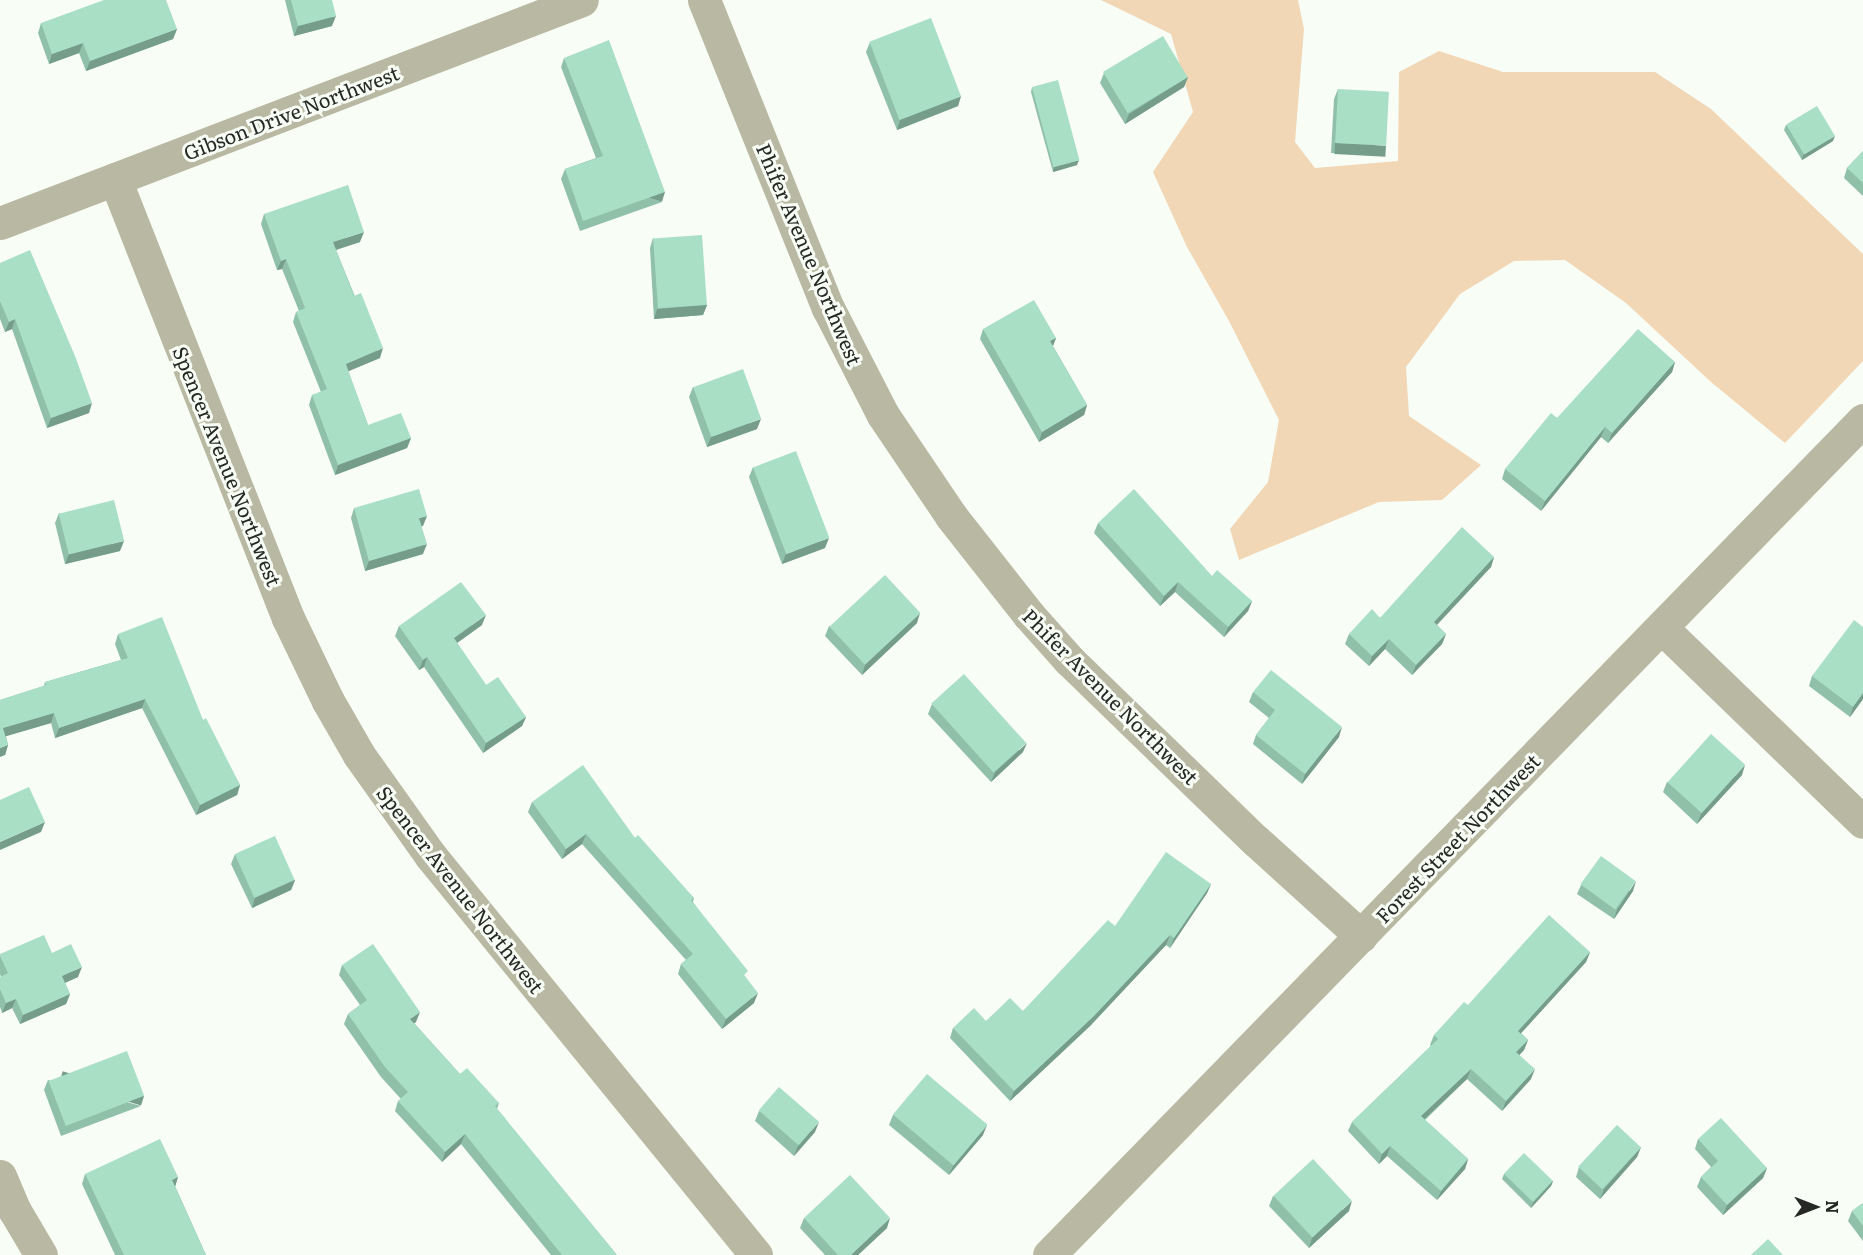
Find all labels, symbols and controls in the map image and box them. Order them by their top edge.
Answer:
street label: Gibson Drive Northwest [180,60,402,164]
street label: Phifer Avenue Northwest [752,140,868,368]
street label: Spencer Avenue Northwest [169,343,287,589]
street label: Phifer Avenue Northwest [1018,603,1204,789]
street label: Forest Street Northwest [1370,749,1544,927]
street label: Spencer Avenue Northwest [373,781,549,997]
north arrow [1785,1177,1845,1237]
text: N [1821,1200,1845,1214]

